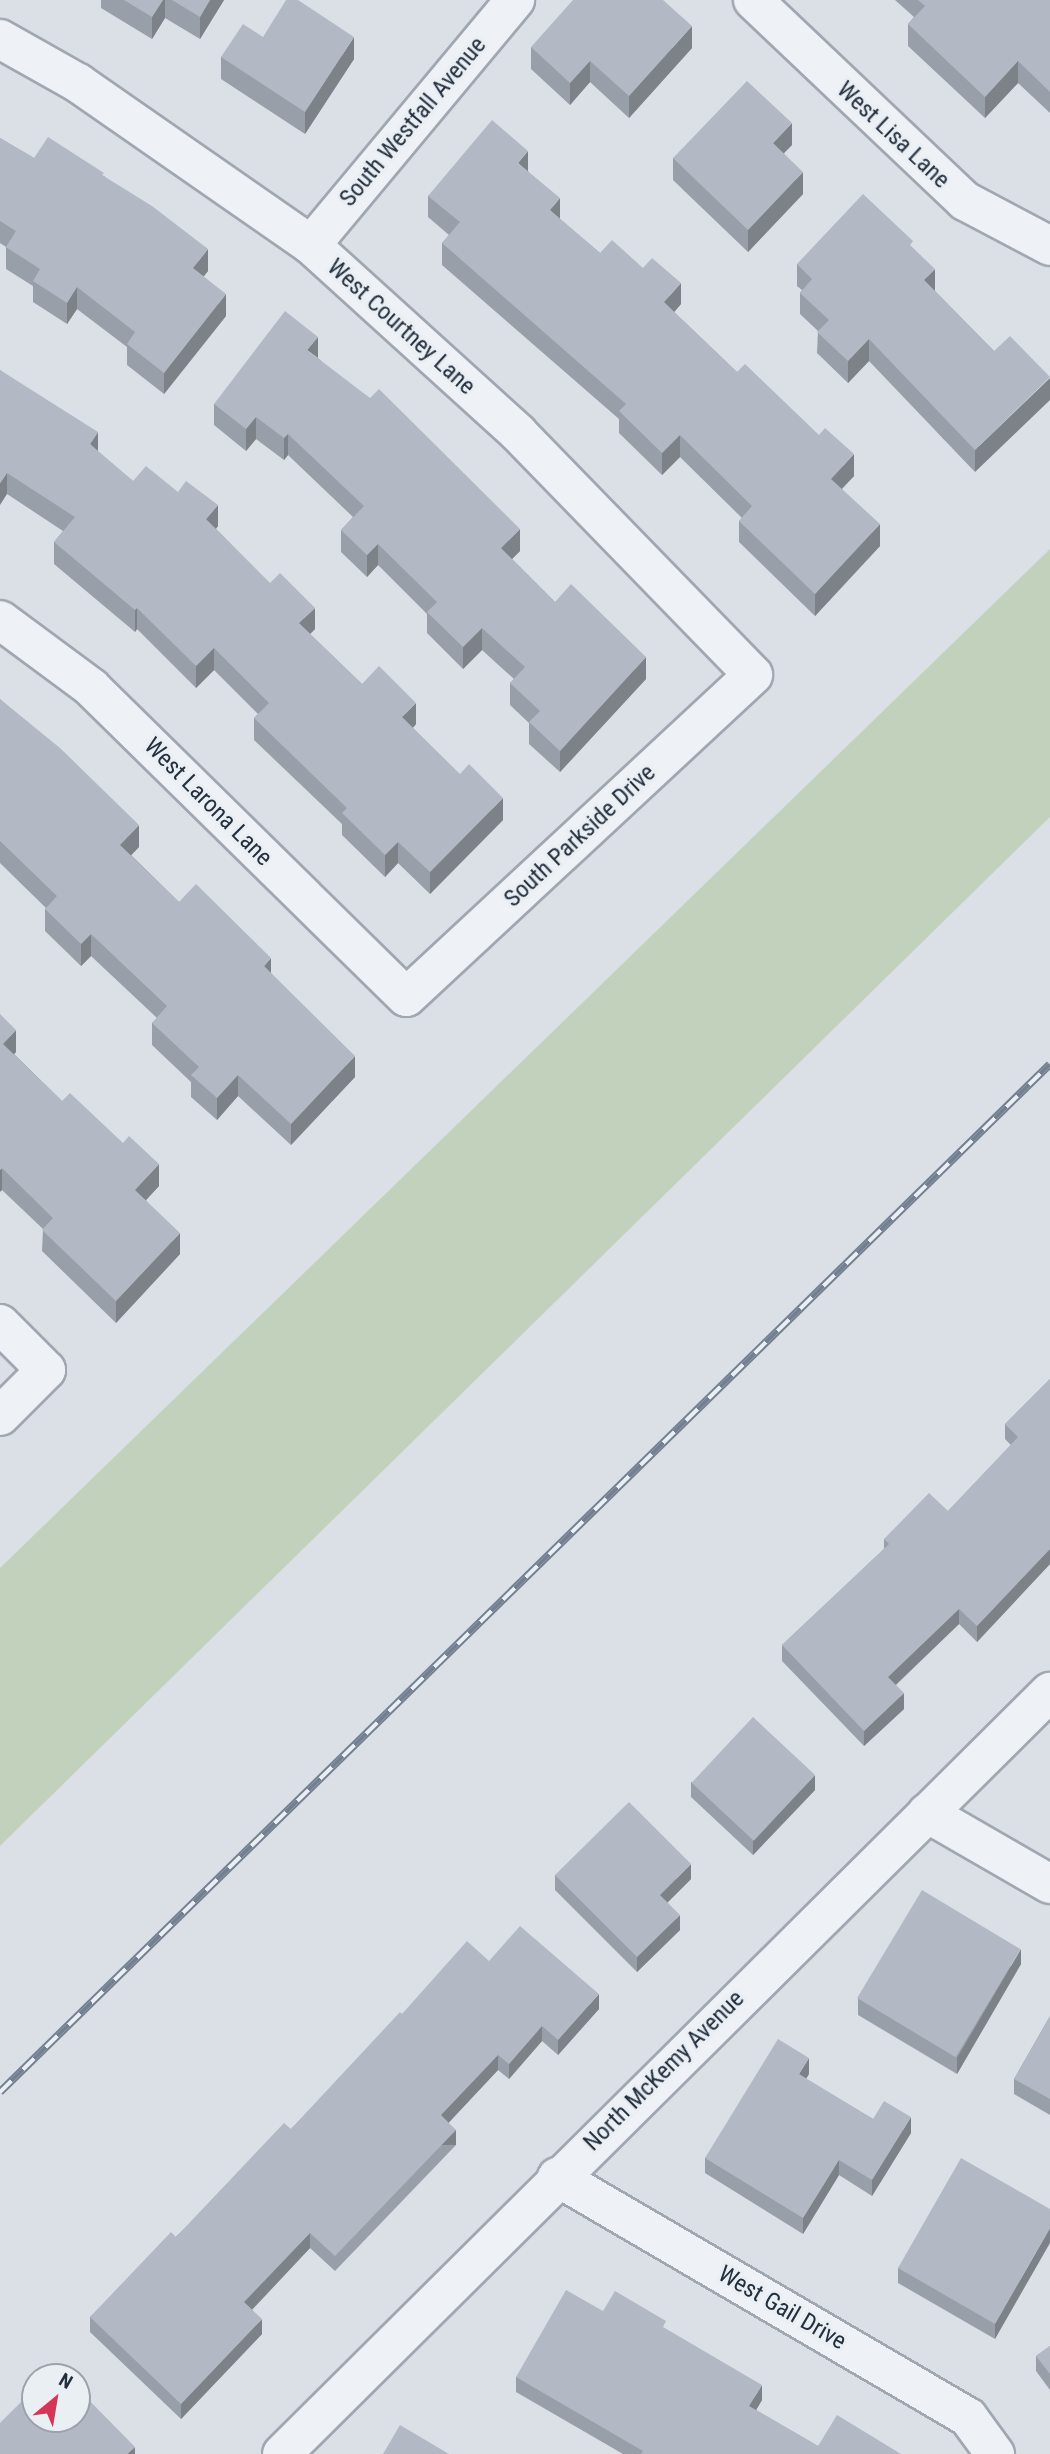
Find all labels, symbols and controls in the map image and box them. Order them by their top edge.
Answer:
street label: South Westfall Avenue [334,31,492,213]
street label: West Lisa Lane [831,76,955,194]
street label: West Courtney Lane [321,253,481,401]
street label: West Larona Lane [138,732,278,872]
street label: South Parkside Drive [498,759,662,913]
street label: North McKemy Avenue [578,1985,750,2157]
street label: West Gail Drive [713,2260,851,2356]
north arrow [21,2363,91,2433]
text: N [55,2368,77,2394]

